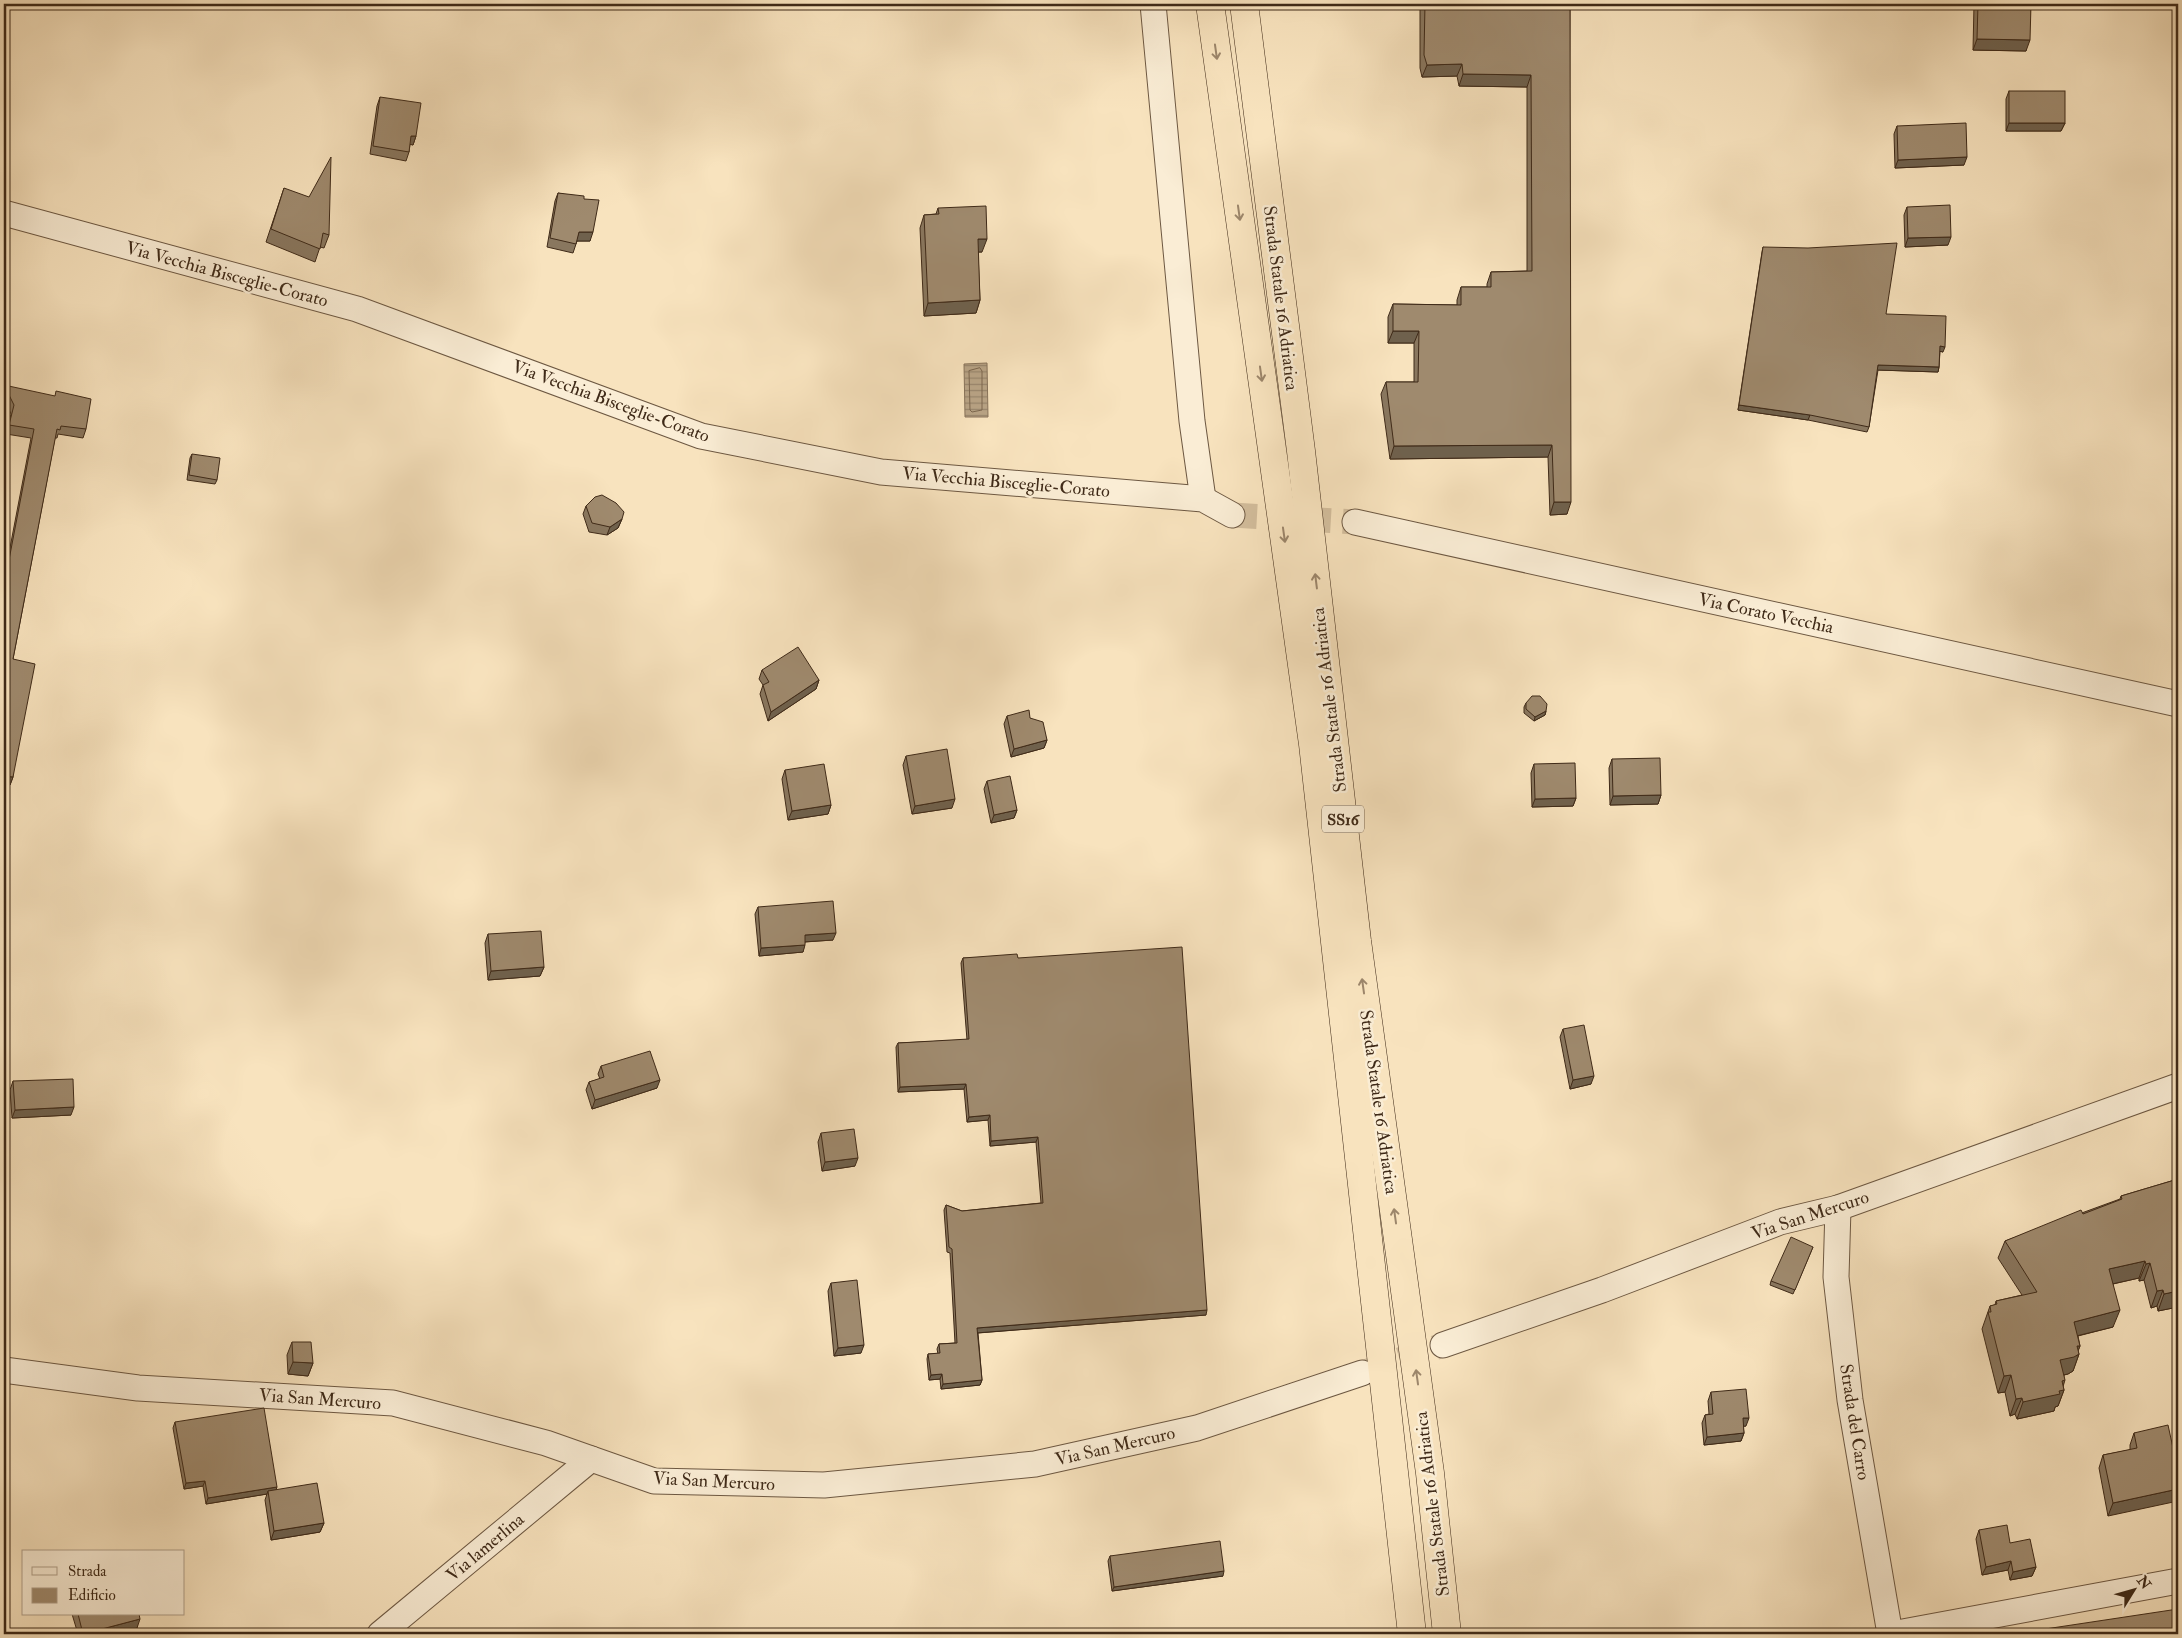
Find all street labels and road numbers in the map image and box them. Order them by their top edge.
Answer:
street label: Strada Statale 16 Adriatica [1258,204,1303,392]
street label: Via Vecchia Bisceglie-Corato [123,236,331,313]
street label: Via Vecchia Bisceglie-Corato [509,355,713,448]
street label: Via Vecchia Bisceglie-Corato [901,462,1111,503]
street label: Via Corato Vecchia [1696,588,1836,639]
street label: Strada Statale 16 Adriatica [1307,606,1352,794]
road number: SS16 [1322,806,1364,832]
street label: Strada Statale 16 Adriatica [1354,1008,1403,1196]
street label: Via San Mercuro [1748,1186,1872,1245]
street label: Strada del Carro [1834,1362,1875,1482]
street label: Via San Mercuro [258,1384,382,1415]
street label: Strada Statale 16 Adriatica [1410,1410,1455,1598]
street label: Via San Mercuro [1053,1421,1178,1471]
street label: Via San Mercuro [652,1467,776,1496]
street label: Via lamerlina [442,1508,529,1587]

